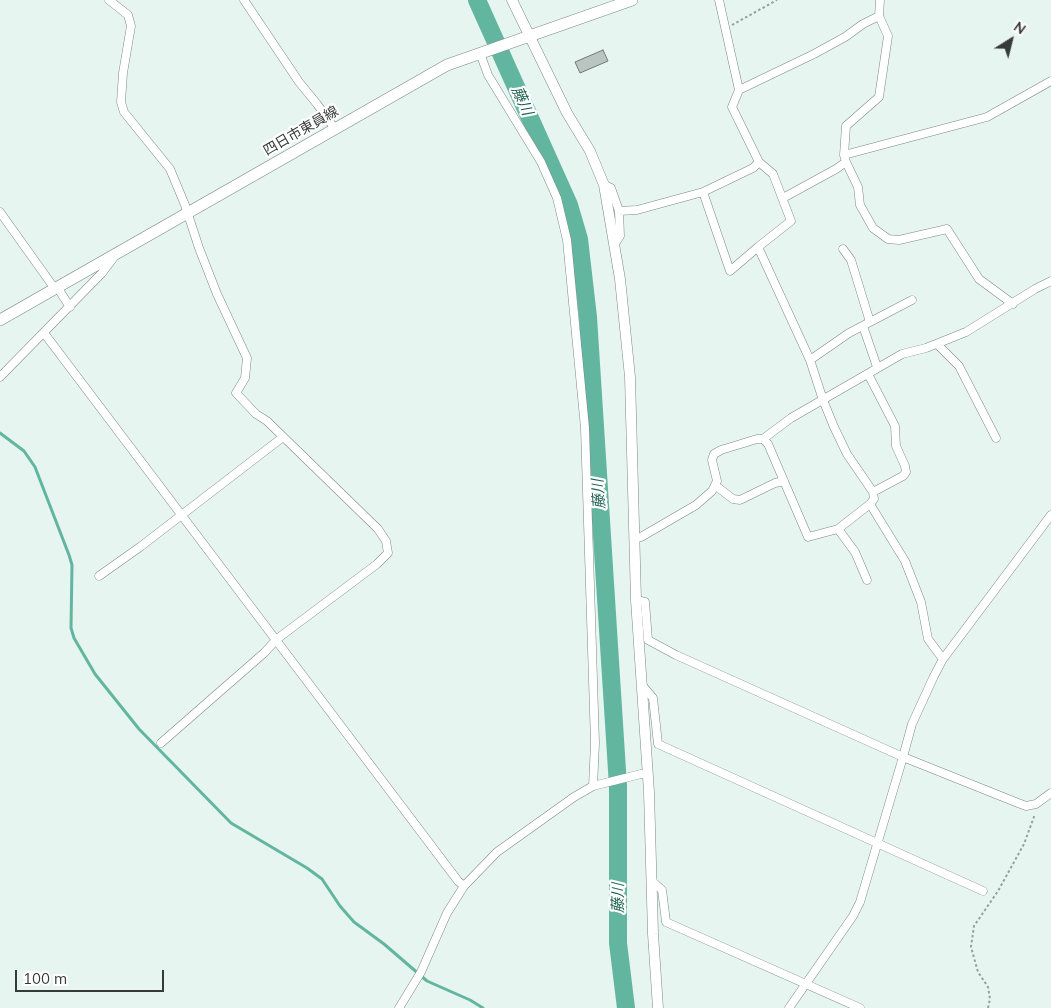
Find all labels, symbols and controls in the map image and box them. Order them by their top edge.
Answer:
north arrow [986,15,1036,65]
text: N [1010,17,1029,38]
water label: 藤川 [508,84,536,118]
street label: 四日市東員線 [260,103,342,159]
water label: 藤川 [589,478,609,510]
water label: 藤川 [609,883,627,913]
scale bar [18,960,166,992]
text: 100 m [23,969,67,988]

